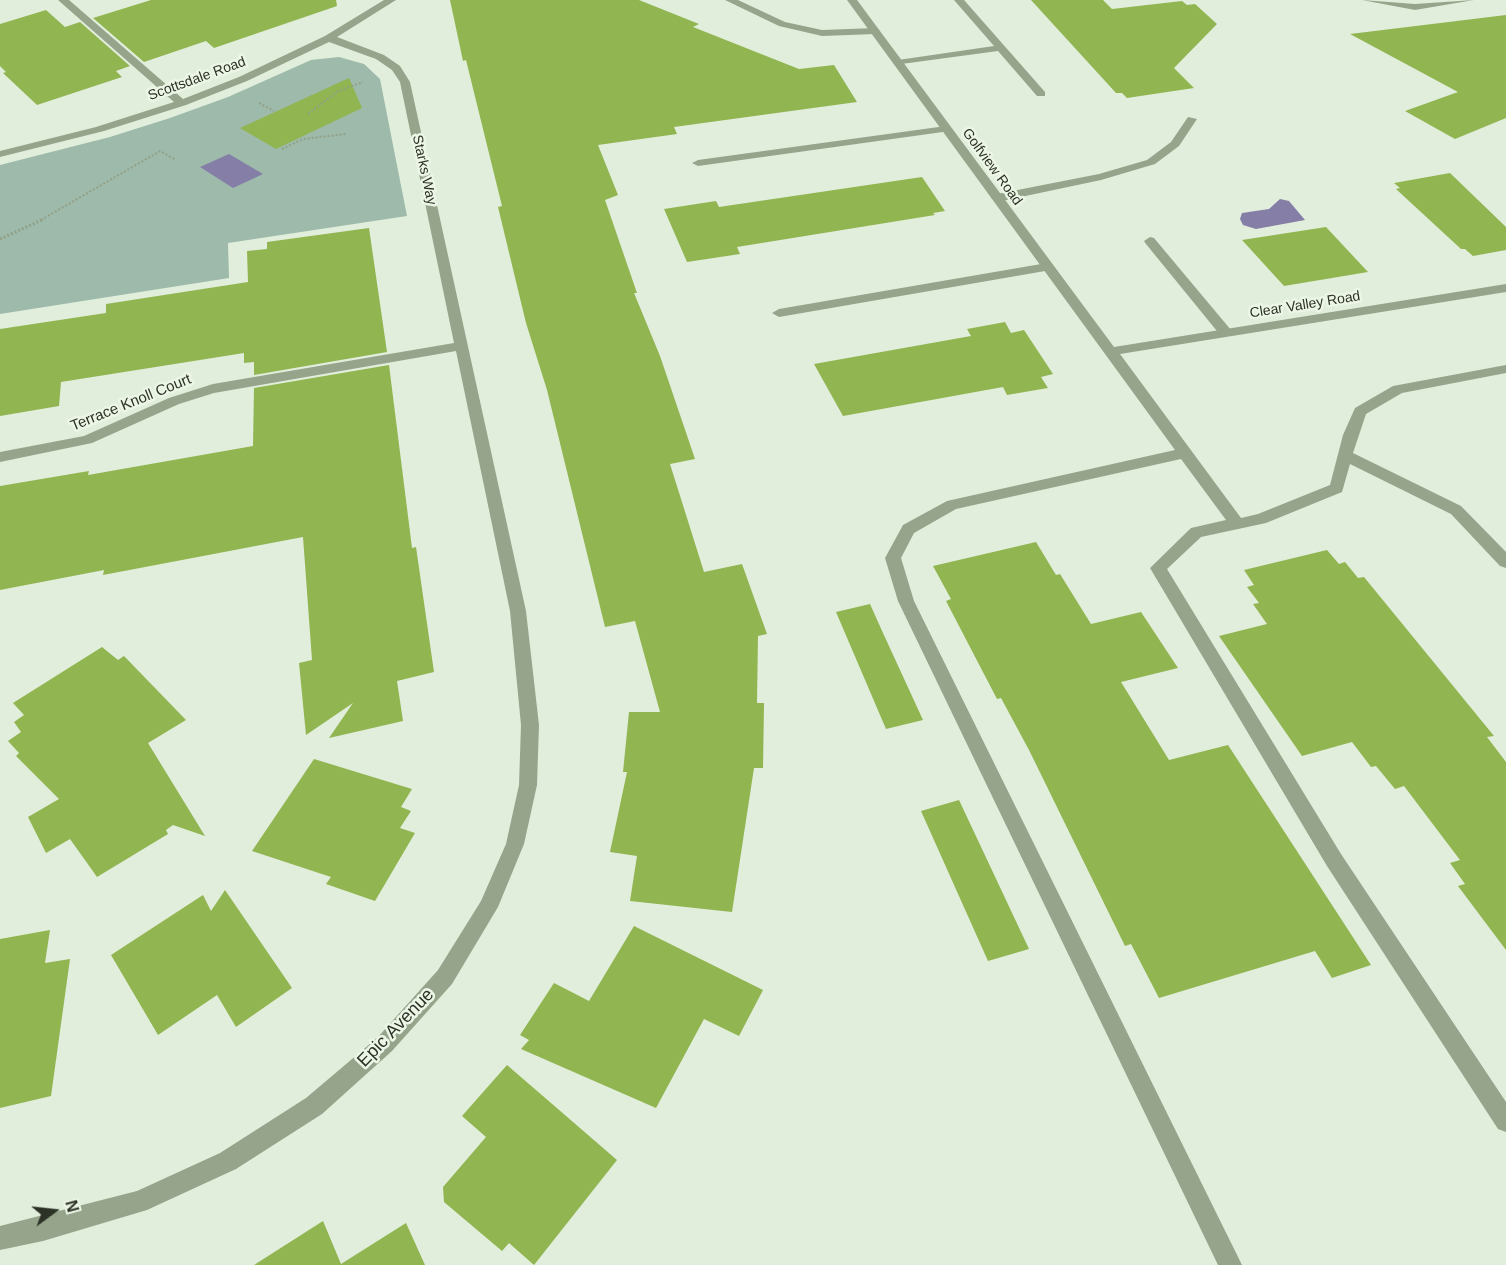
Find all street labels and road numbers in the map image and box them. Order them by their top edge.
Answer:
street label: Scottsdale Road [146,54,248,104]
street label: Golfview Road [958,125,1026,209]
street label: Starks Way [408,134,440,206]
street label: Clear Valley Road [1248,288,1362,322]
street label: Terrace Knoll Court [68,371,194,435]
street label: Epic Avenue [353,984,439,1072]

